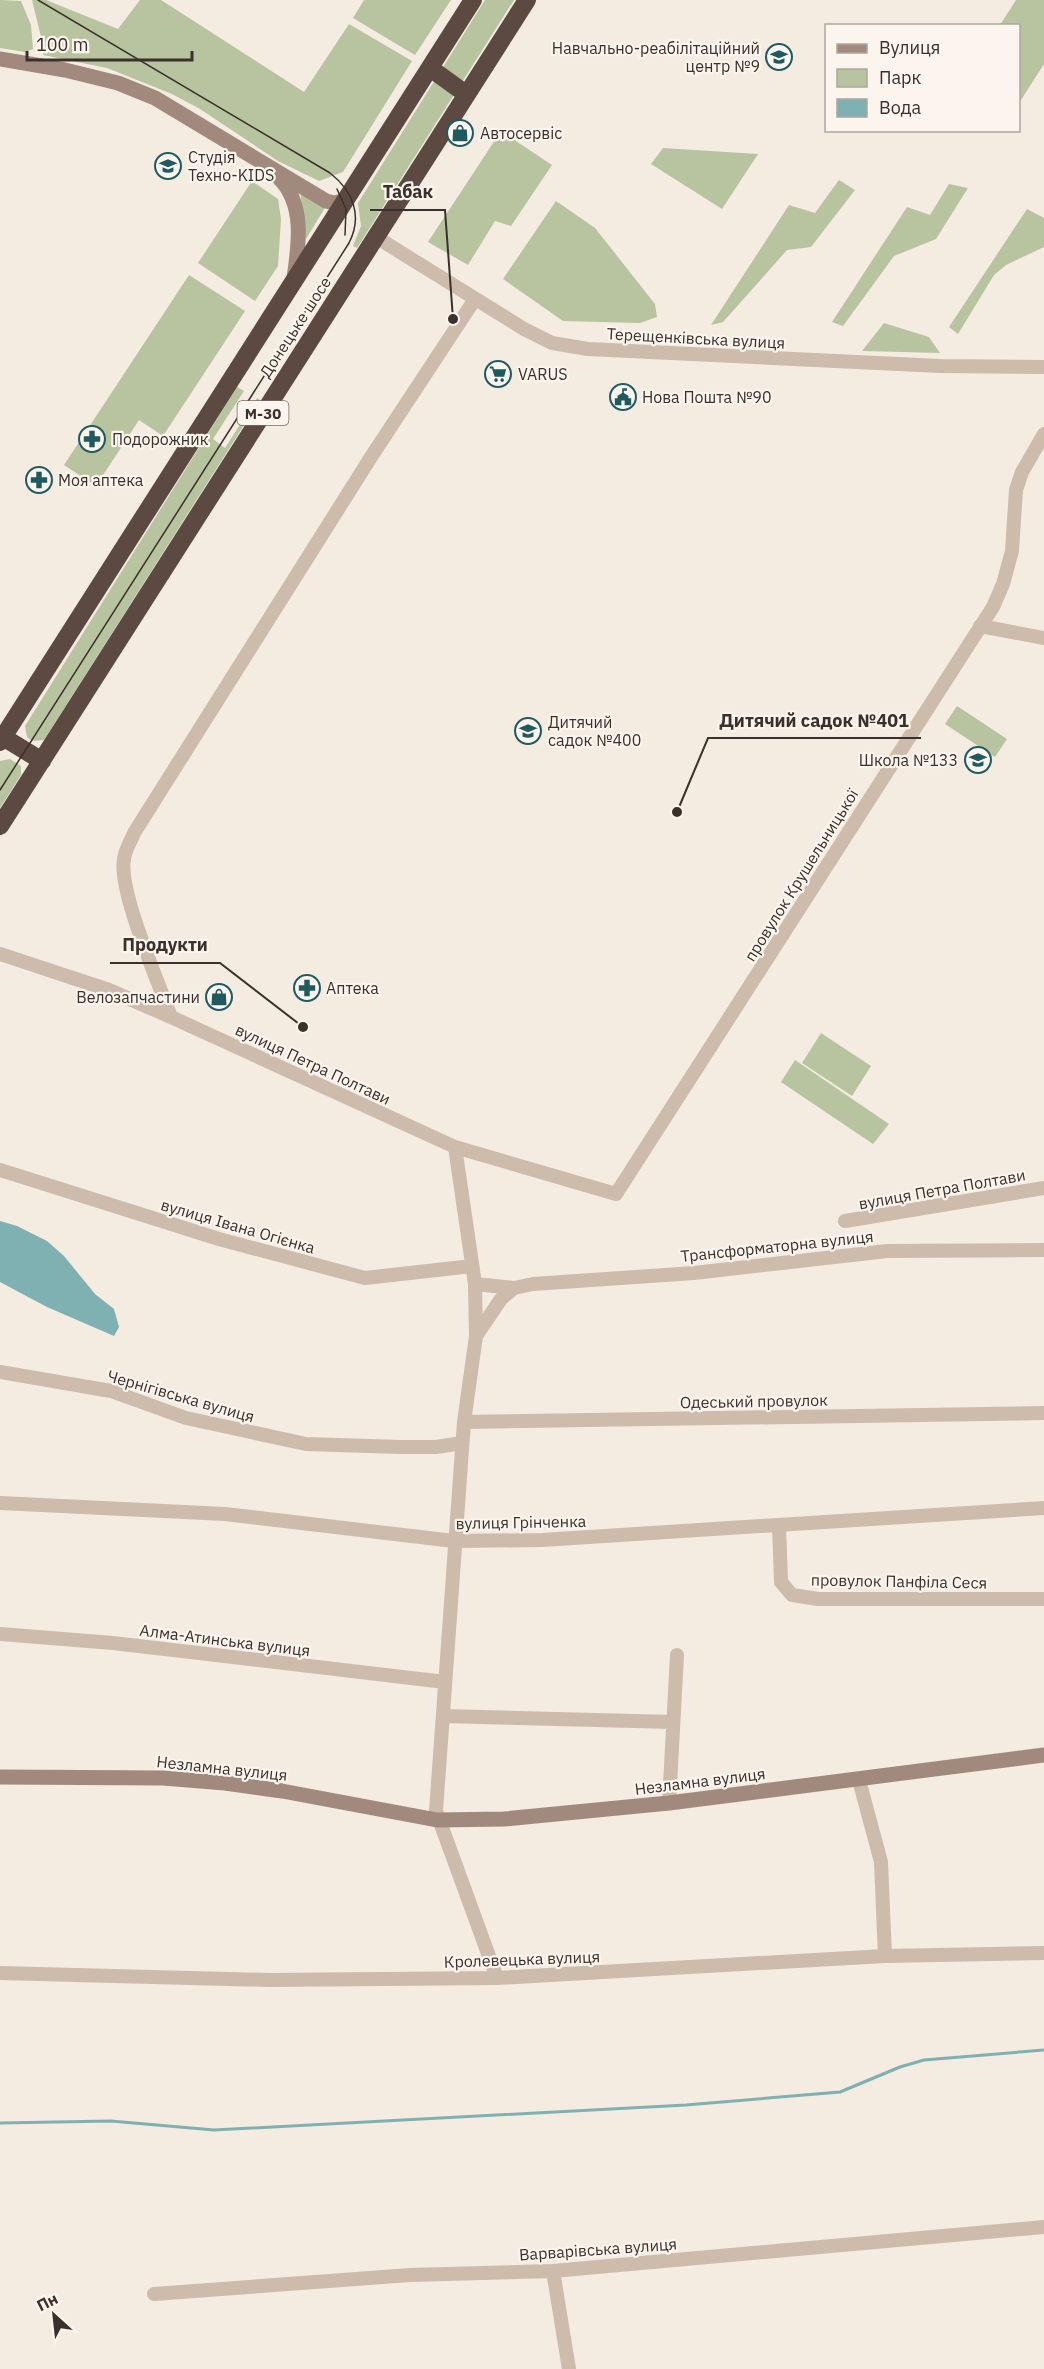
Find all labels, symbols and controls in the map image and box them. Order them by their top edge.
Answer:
scale bar [27,24,192,62]
legend [825,24,1020,132]
text: 100 m [36,33,88,56]
text: Вулиця [879,36,940,59]
place label: Навчально-реабілітаційний центр №9 [552,38,760,76]
school or university icon: Навчально-реабілітаційний центр №9 [764,42,794,72]
text: Парк [879,66,922,89]
text: Вода [879,96,922,119]
shop icon: Автосервіс [445,118,475,148]
place label: Автосервіс [480,123,562,143]
place label: Студія Техно-KIDS [188,147,274,185]
school or university icon: Студія Техно-KIDS [153,151,183,181]
callout: Табак [370,174,445,210]
text: Табак [383,180,433,203]
street label: Донецьке шосе [255,273,335,381]
street label: Терещенківська вулиця [606,323,786,353]
supermarket icon: VARUS [483,359,513,389]
place label: VARUS [518,364,568,384]
public building icon: Нова Пошта №90 [608,382,638,412]
place label: Нова Пошта №90 [642,387,772,407]
road number: М-30 [238,401,288,425]
pharmacy icon: Подорожник [77,424,107,454]
place label: Подорожник [112,429,209,449]
pharmacy icon: Моя аптека [24,465,54,495]
place label: Моя аптека [58,470,144,490]
callout: Дитячий садок №401 [708,702,921,738]
text: Дитячий садок №401 [719,709,909,732]
place label: Дитячий садок №400 [548,712,641,750]
school or university icon: Дитячий садок №400 [513,716,543,746]
school or university icon: Школа №133 [963,745,993,775]
place label: Школа №133 [859,750,958,770]
street label: провулок Крушельницької [740,784,863,965]
callout: Продукти [110,927,220,963]
text: Продукти [122,933,208,956]
pharmacy icon: Аптека [292,973,322,1003]
place label: Аптека [326,978,379,998]
shop icon: Велозапчастини [204,982,234,1012]
place label: Велозапчастини [76,987,200,1007]
street label: вулиця Петра Полтави [232,1019,394,1109]
street label: вулиця Петра Полтави [857,1164,1027,1214]
street label: вулиця Івана Огієнка [159,1194,318,1258]
street label: Трансформаторна вулиця [680,1226,874,1266]
street label: Чернігівська вулиця [105,1365,257,1427]
street label: Одеський провулок [680,1390,828,1412]
street label: вулиця Грінченка [456,1511,587,1533]
street label: провулок Панфіла Сеся [811,1569,987,1593]
street label: Алма-Атинська вулиця [139,1620,311,1660]
street label: Незламна вулиця [156,1751,288,1785]
street label: Незламна вулиця [633,1763,767,1799]
street label: Кролевецька вулиця [444,1946,600,1972]
street label: Варварівська вулиця [518,2234,678,2264]
north arrow [24,2285,84,2345]
text: Пн [33,2288,61,2315]

